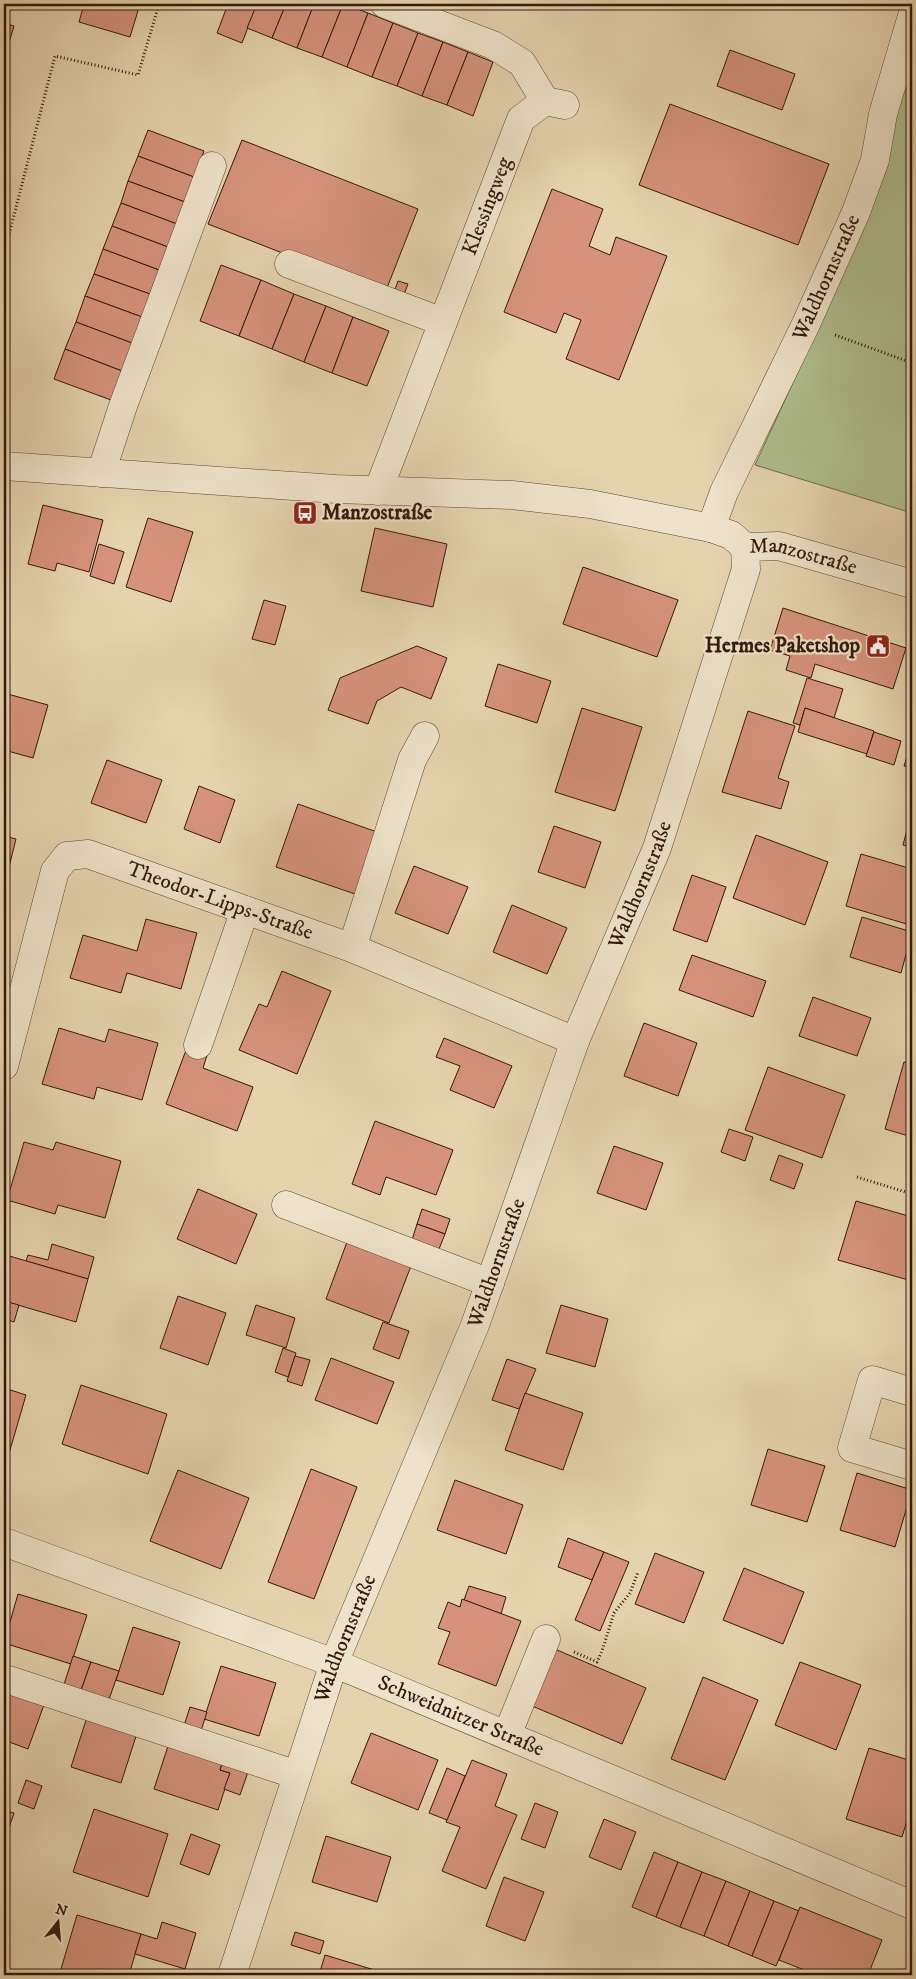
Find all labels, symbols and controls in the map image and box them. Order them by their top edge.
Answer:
street label: Klessingweg [457,153,518,259]
street label: Waldhornstraße [786,210,866,346]
bus stop icon: Manzostraße [292,500,318,526]
place label: Manzostraße [322,500,433,526]
street label: Manzostraße [749,533,861,581]
place label: Hermes Paketshop [705,633,860,659]
public building icon: Hermes Paketshop [865,633,891,659]
street label: Waldhornstraße [602,818,678,953]
street label: Theodor-Lipps-Straße [123,856,317,946]
street label: Waldhornstraße [462,1195,532,1332]
street label: Waldhornstraße [309,1570,383,1707]
street label: Schweidnitzer Straße [374,1670,548,1763]
north arrow [32,1896,82,1946]
text: N [53,1900,70,1921]

